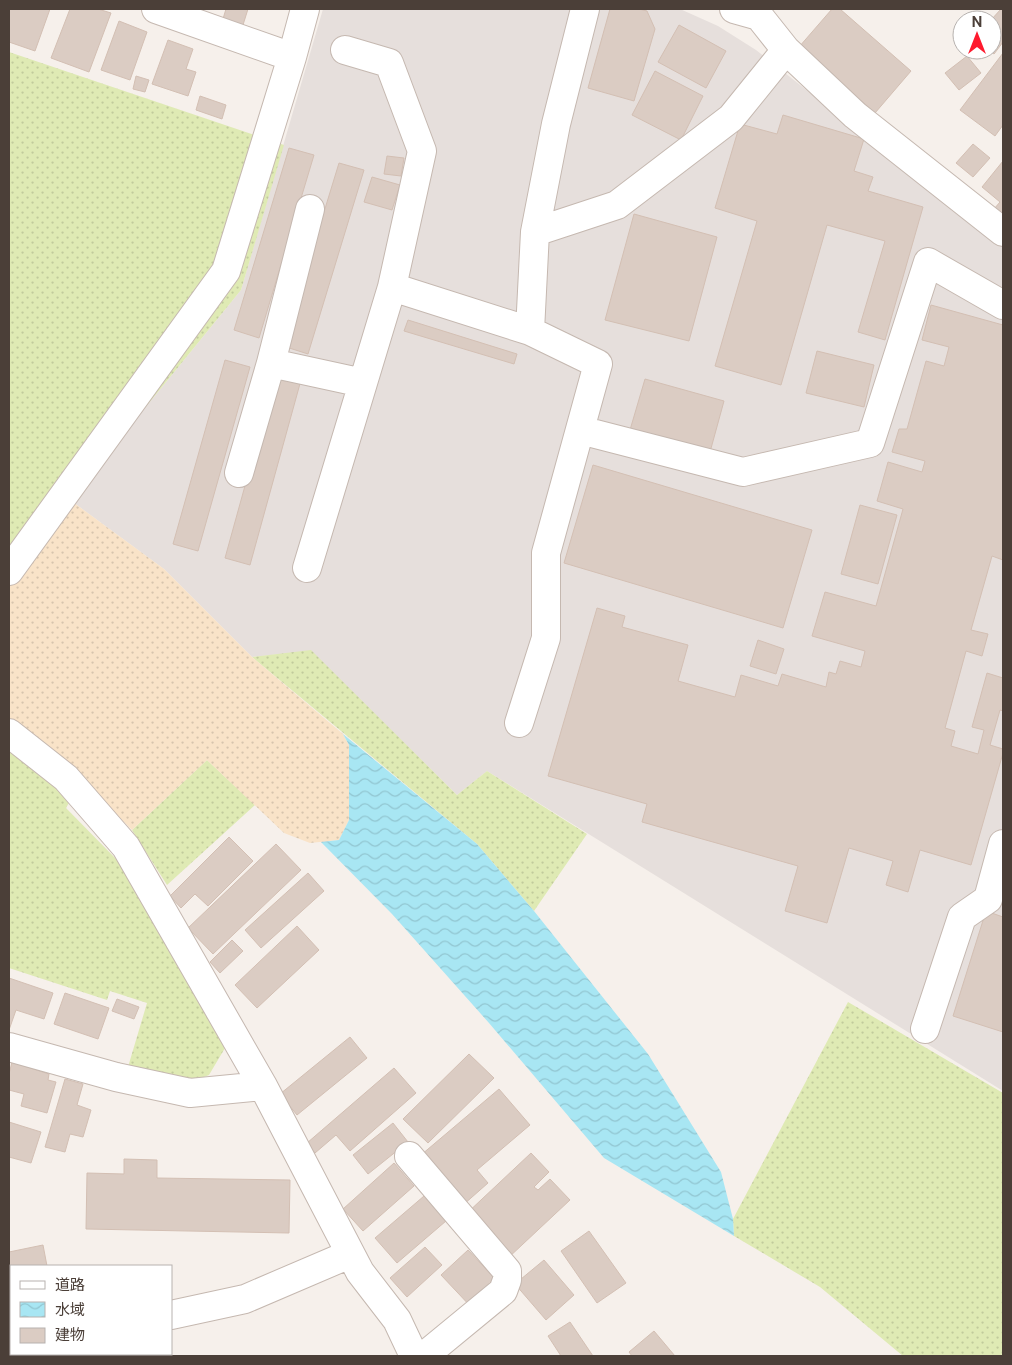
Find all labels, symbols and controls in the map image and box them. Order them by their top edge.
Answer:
north arrow [952,10,1002,60]
text: N [972,14,982,30]
legend [10,1265,172,1355]
text: 道路 [55,1276,85,1293]
text: 水域 [55,1301,85,1318]
text: 建物 [55,1326,85,1343]

